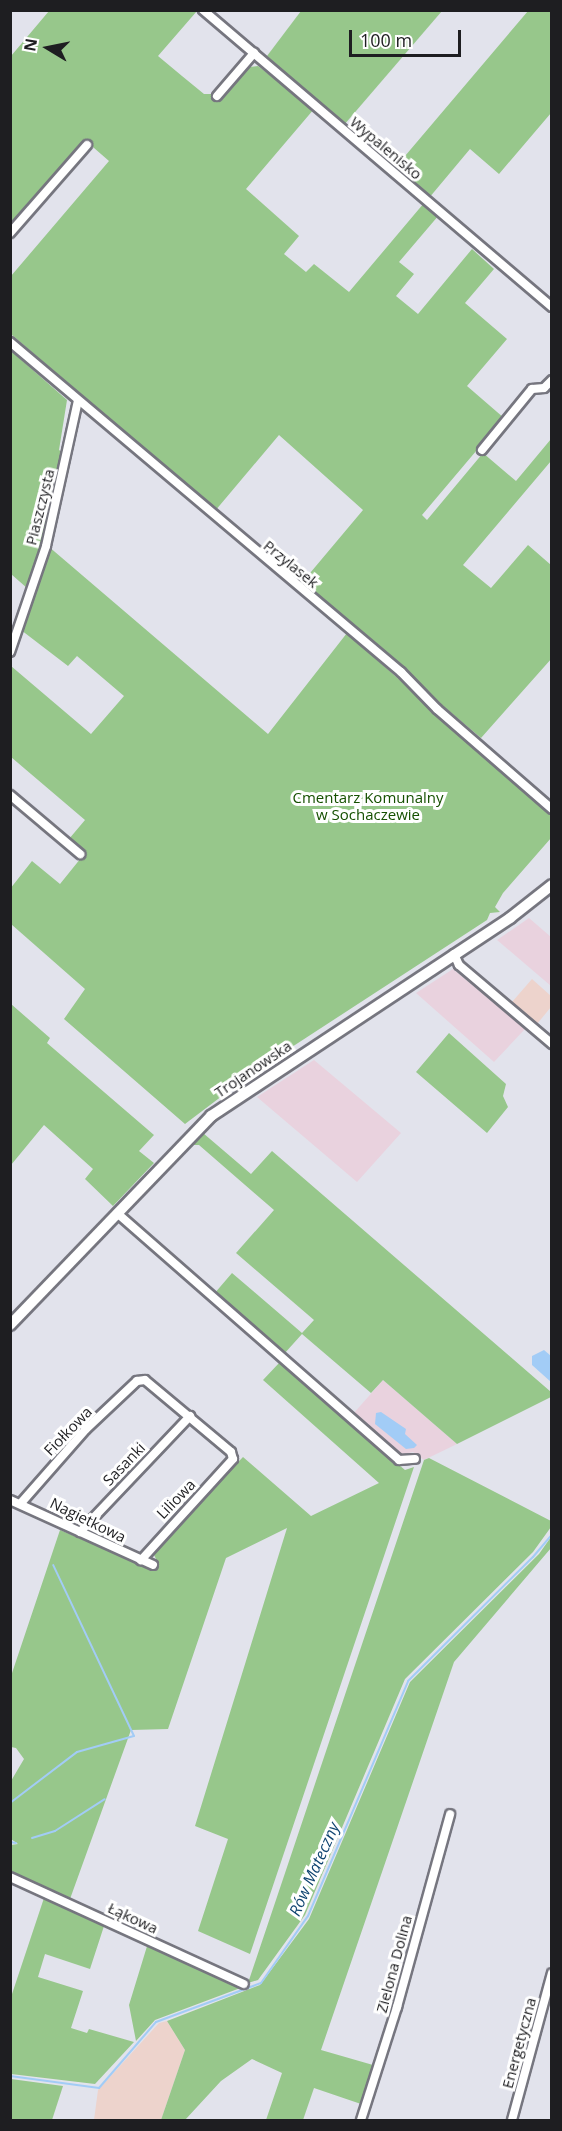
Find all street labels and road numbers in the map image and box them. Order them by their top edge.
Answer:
street label: Wypalenisko [346,113,426,183]
street label: Piaszczysta [22,467,58,547]
street label: Przylasek [260,536,322,592]
street label: Trojanowska [211,1037,295,1101]
street label: Fiołkowa [40,1403,96,1459]
street label: Sasanki [99,1439,149,1489]
street label: Liliowa [153,1475,199,1523]
street label: Nagietkowa [47,1494,129,1546]
street label: Łąkowa [105,1899,161,1937]
street label: Zielona Dolina [372,1913,416,2015]
street label: Energetyczna [498,1996,540,2090]

